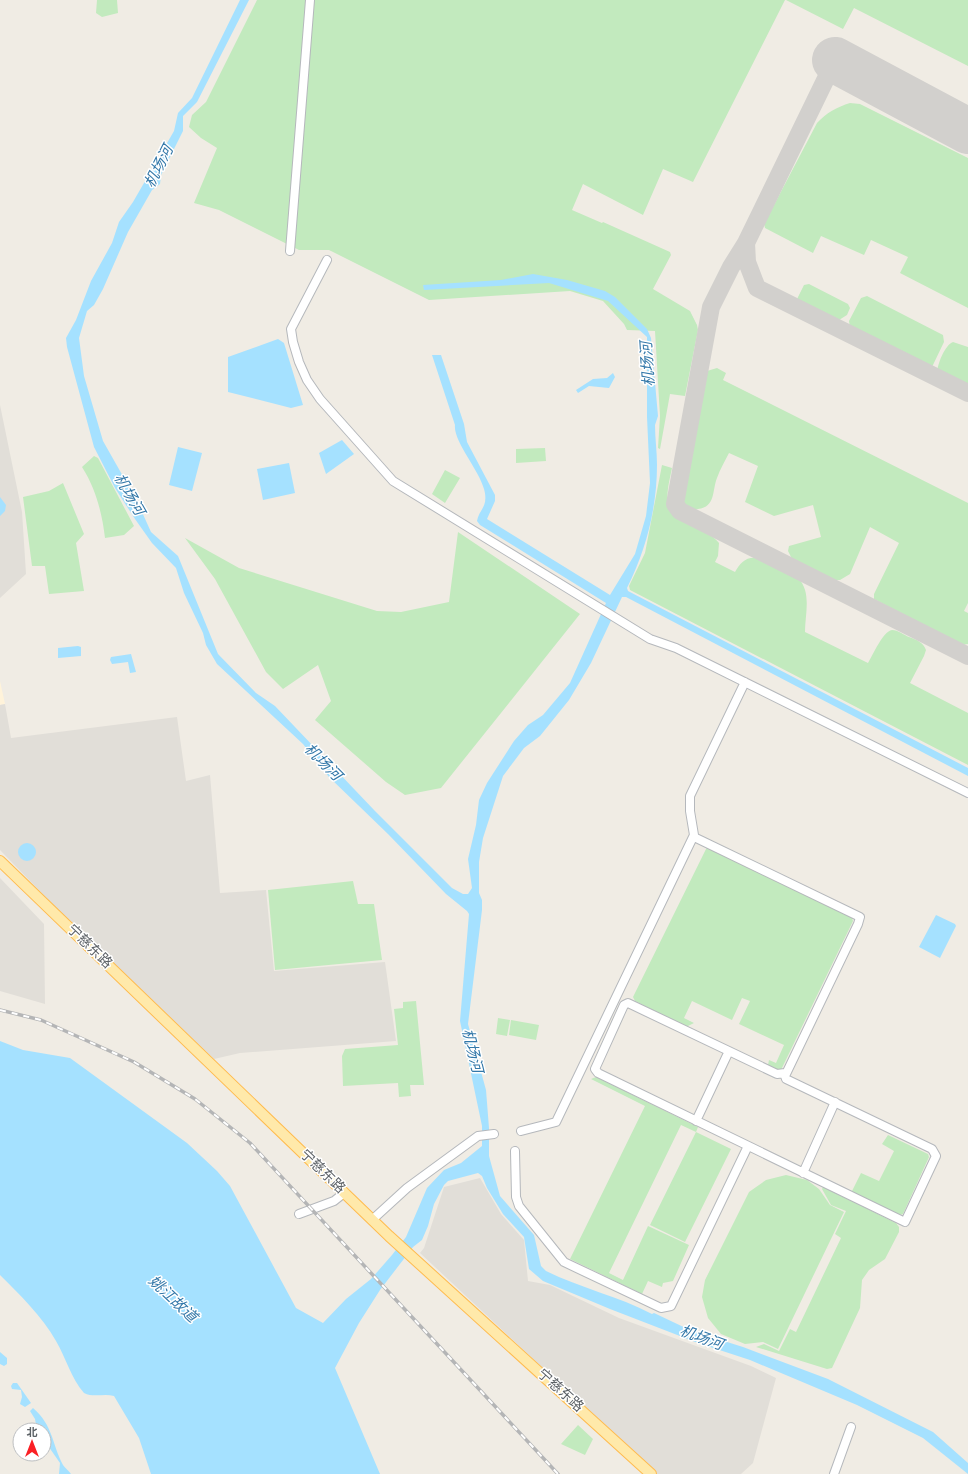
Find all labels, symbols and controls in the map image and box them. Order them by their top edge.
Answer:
water label: 机场河 [141,140,180,191]
water label: 机场河 [638,338,660,387]
water label: 机场河 [109,471,149,522]
water label: 机场河 [299,740,347,788]
street label: 宁慈东路 [63,921,116,973]
water label: 机场河 [456,1027,486,1078]
street label: 宁慈东路 [296,1146,349,1198]
water label: 姚江故道 [144,1273,202,1329]
water label: 机场河 [677,1322,728,1357]
street label: 宁慈东路 [534,1365,587,1416]
north arrow [12,1422,52,1462]
text: 北 [27,1426,38,1440]

